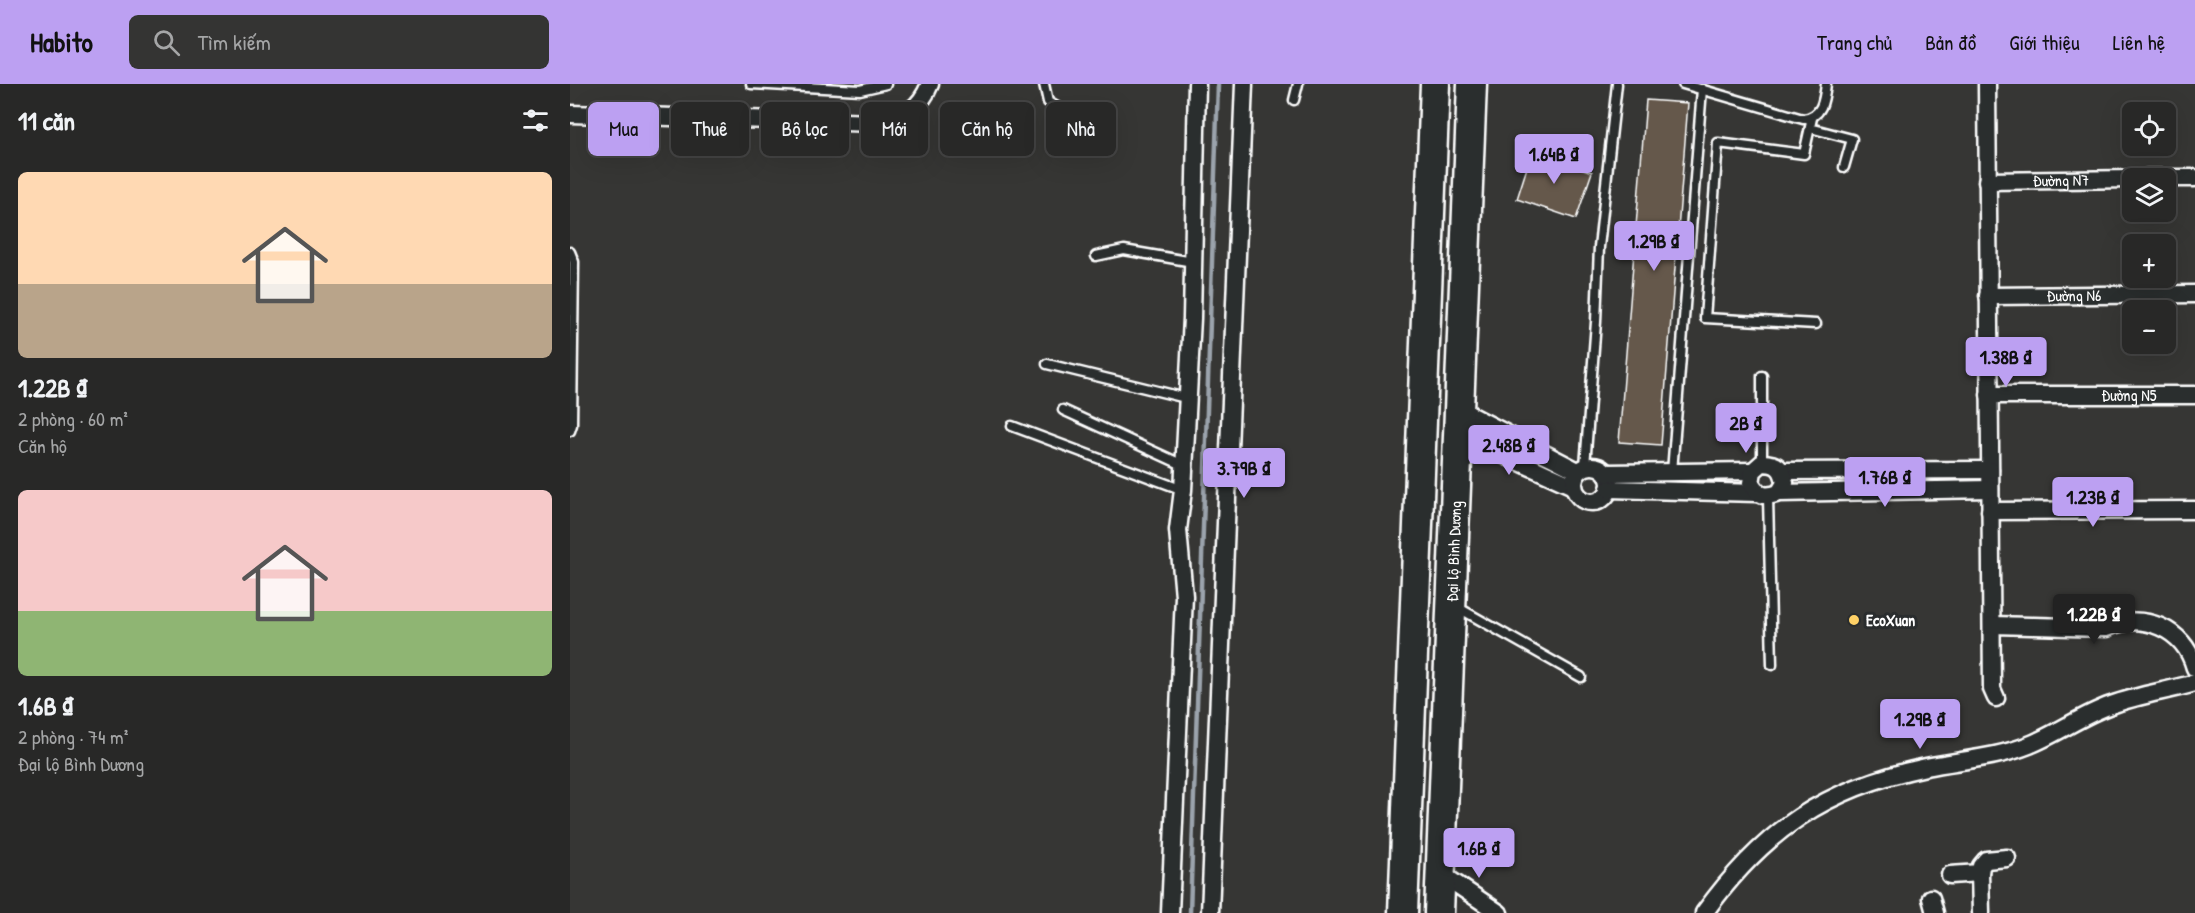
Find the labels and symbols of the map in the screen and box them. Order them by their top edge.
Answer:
pin: 1.64B ₫ [1499,134,1609,185]
street label: Đường N7 [2033,169,2089,191]
pin: 1.29B ₫ [1599,221,1709,272]
street label: Đường N6 [2047,284,2101,306]
pin: 1.38B ₫ [1951,337,2061,388]
street label: Đường N5 [2101,384,2157,406]
pin: 2B ₫ [1710,403,1782,454]
pin: 2.48B ₫ [1454,425,1564,476]
pin: 3.79B ₫ [1189,448,1299,499]
pin: 1.76B ₫ [1830,457,1940,508]
pin: 1.23B ₫ [2038,477,2148,528]
street label: Đại lộ Bình Dương [1440,500,1466,602]
pin: 1.22B ₫ [2039,594,2149,645]
place label: EcoXuan [1866,609,1915,631]
marker: EcoXuan [1847,613,1861,627]
pin: 1.29B ₫ [1865,699,1975,750]
pin: 1.6B ₫ [1430,828,1528,879]

